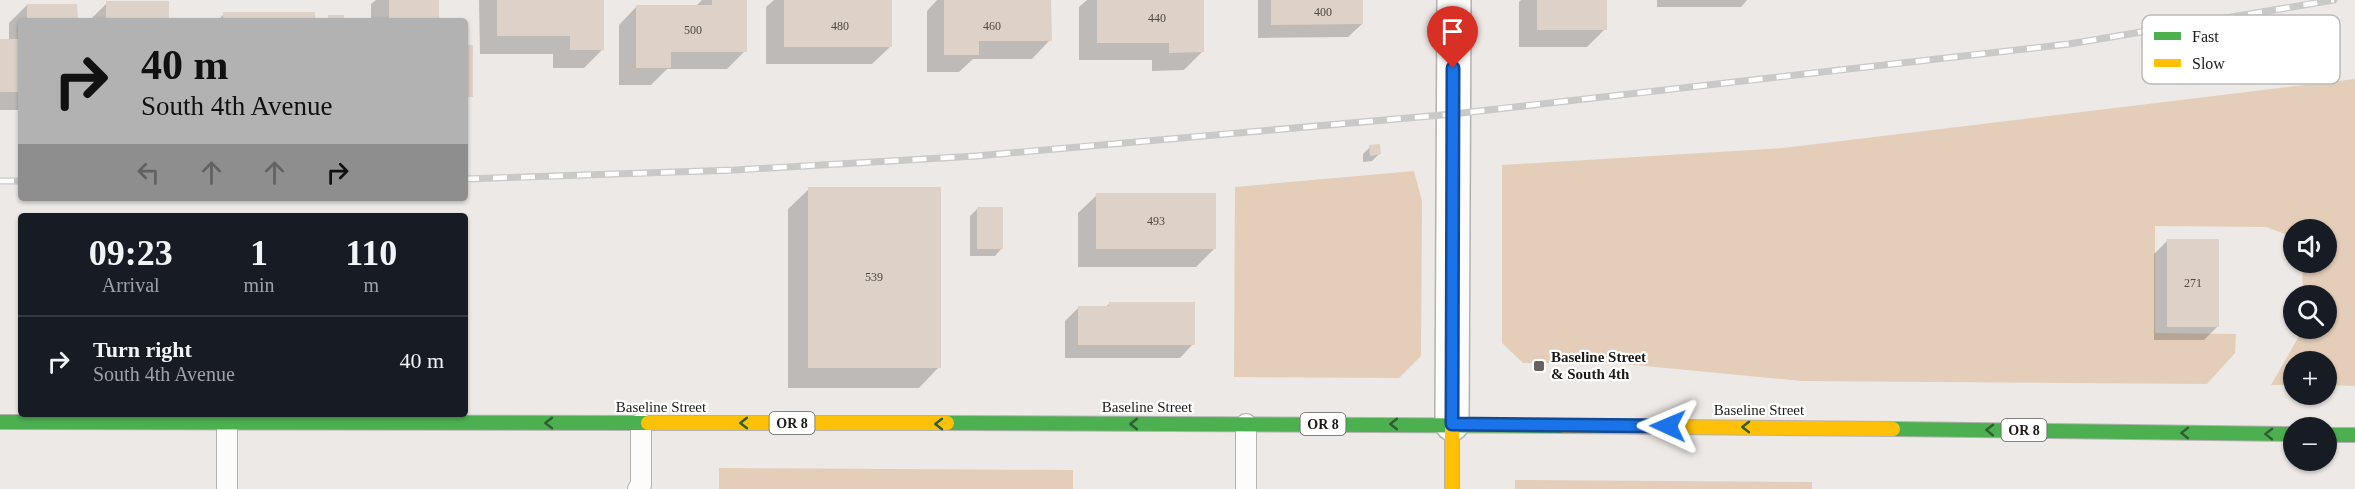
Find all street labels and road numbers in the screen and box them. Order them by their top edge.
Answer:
street label: Baseline Street [616,399,707,415]
street label: Baseline Street [1102,399,1193,415]
street label: Baseline Street [1714,402,1805,418]
road number: OR 8 [770,412,814,434]
road number: OR 8 [1300,413,1346,435]
road number: OR 8 [2002,419,2046,441]

